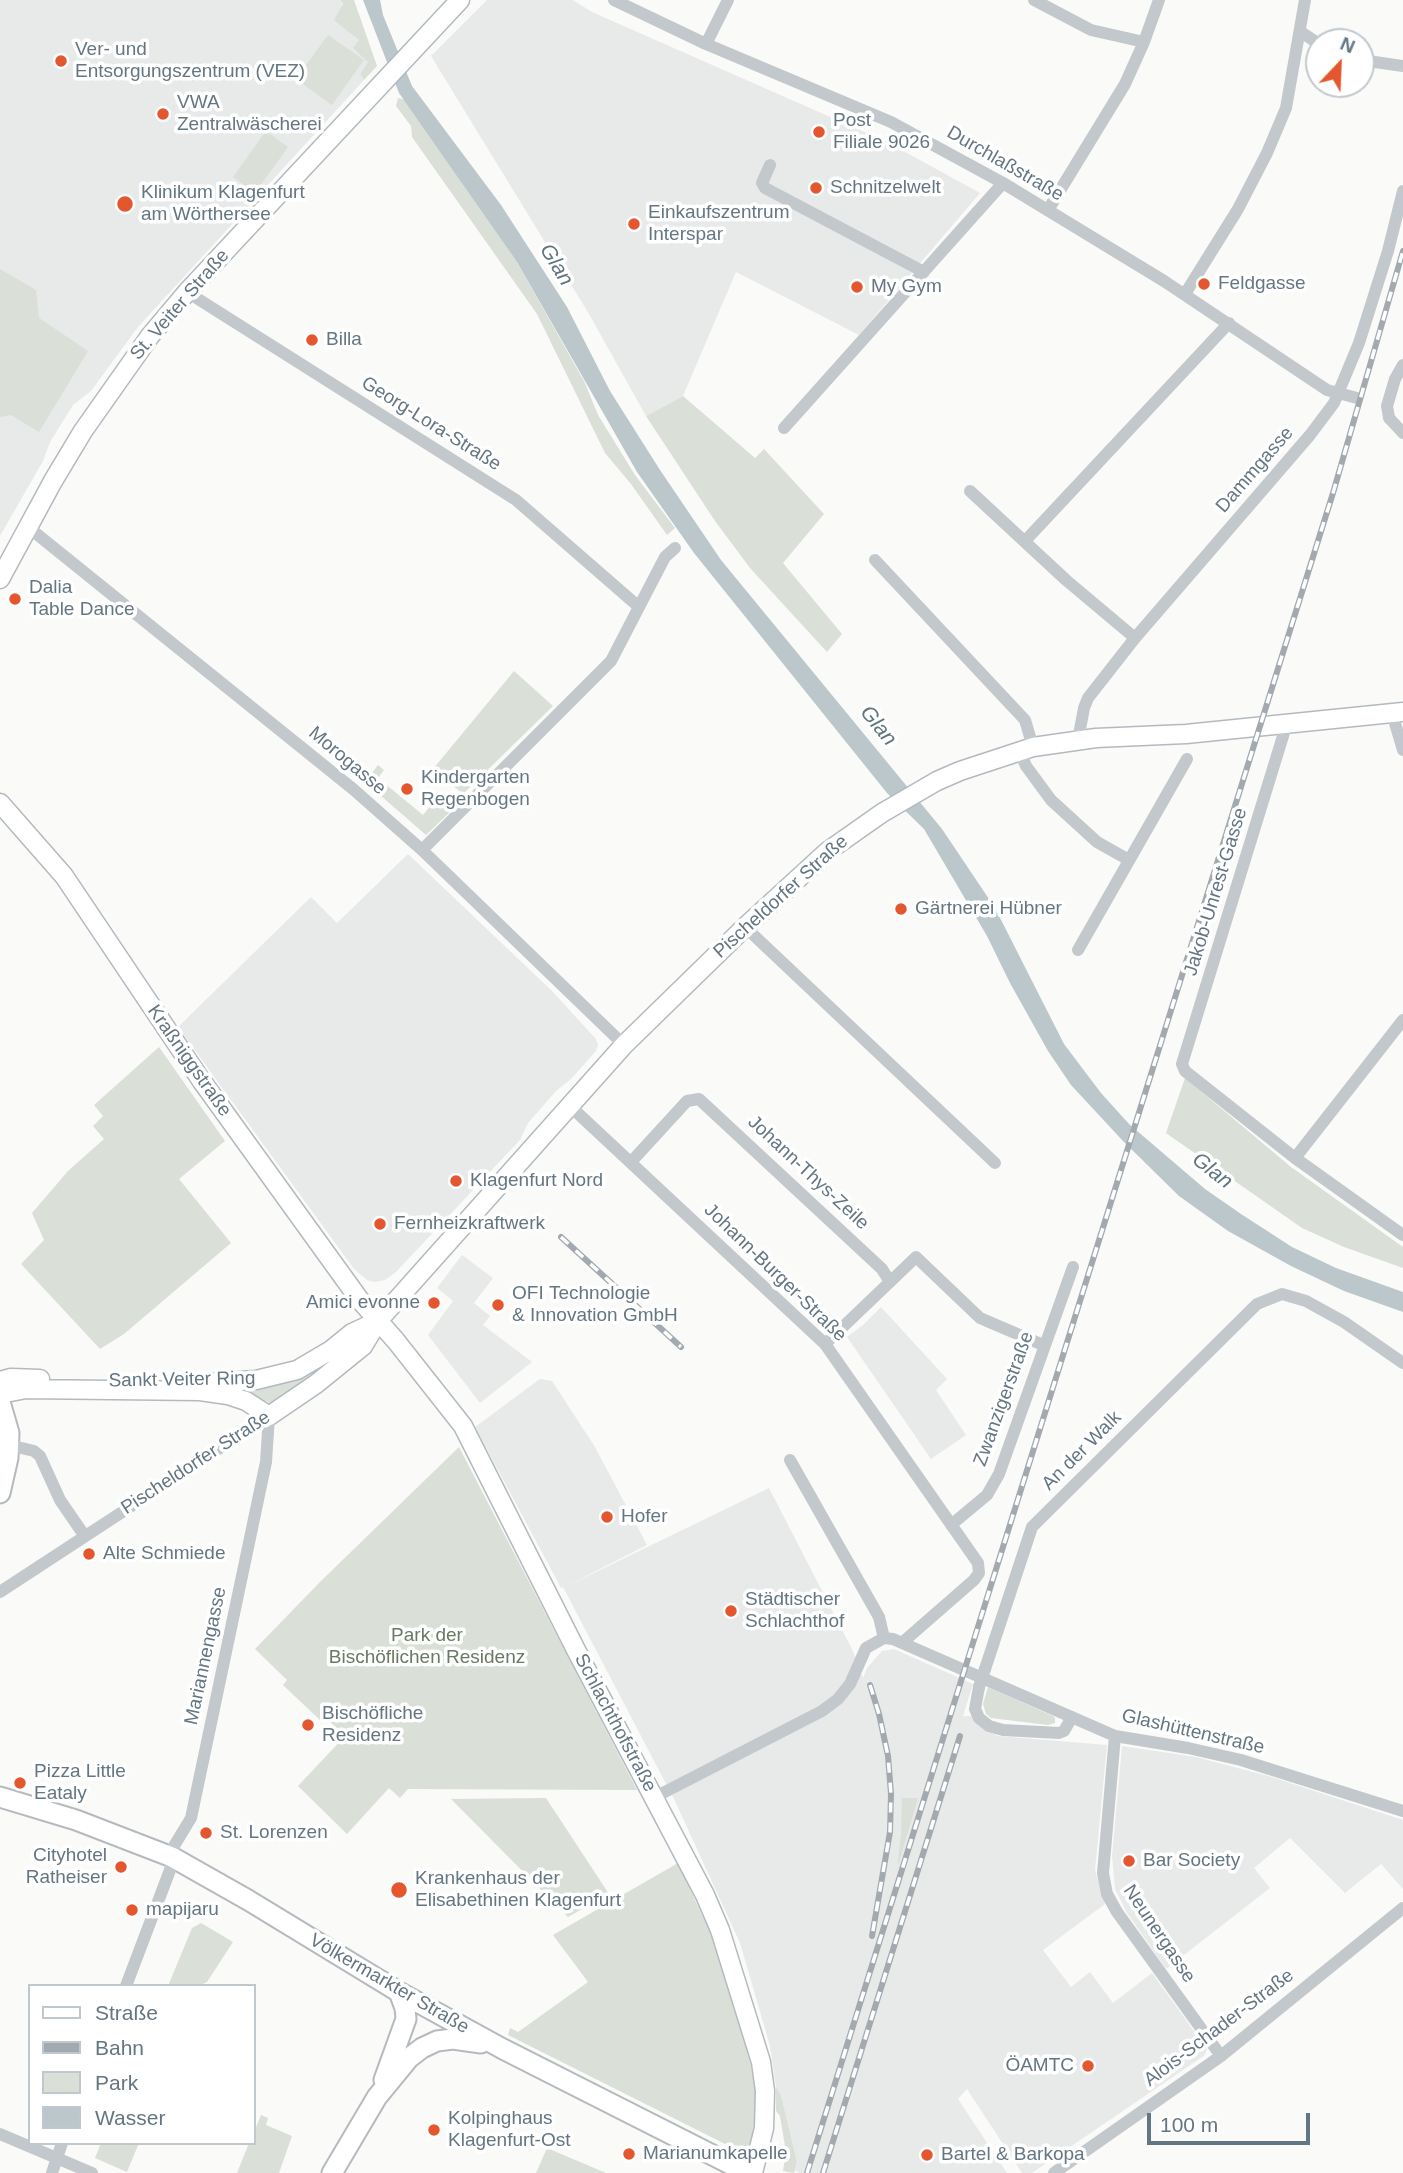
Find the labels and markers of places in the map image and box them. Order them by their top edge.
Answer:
place label: Ver- und Entsorgungszentrum (VEZ) [75,39,305,83]
marker: Ver- und Entsorgungszentrum (VEZ) [53,53,69,69]
place label: VWA Zentralwäscherei [177,92,322,136]
marker: VWA Zentralwäscherei [155,106,171,122]
place label: Post Filiale 9026 [833,110,930,154]
marker: Post Filiale 9026 [811,124,827,140]
place label: Schnitzelwelt [830,177,941,199]
marker: Schnitzelwelt [808,180,824,196]
place label: Klinikum Klagenfurt am Wörthersee [141,182,305,226]
marker: Klinikum Klagenfurt am Wörthersee [115,194,135,214]
place label: Einkaufszentrum Interspar [648,202,790,246]
marker: Einkaufszentrum Interspar [626,216,642,232]
place label: Feldgasse [1218,273,1306,295]
place label: My Gym [871,276,942,298]
marker: Feldgasse [1196,276,1212,292]
marker: My Gym [849,279,865,295]
place label: Billa [326,329,362,351]
marker: Billa [304,332,320,348]
place label: Dalia Table Dance [29,577,135,621]
marker: Dalia Table Dance [7,591,23,607]
place label: Kindergarten Regenbogen [421,767,530,811]
marker: Kindergarten Regenbogen [399,781,415,797]
place label: Gärtnerei Hübner [915,898,1062,920]
marker: Gärtnerei Hübner [893,901,909,917]
place label: Klagenfurt Nord [470,1170,603,1192]
marker: Klagenfurt Nord [448,1173,464,1189]
place label: Fernheizkraftwerk [394,1213,545,1235]
marker: Fernheizkraftwerk [372,1216,388,1232]
place label: OFI Technologie & Innovation GmbH [512,1283,678,1327]
place label: Amici evonne [306,1292,420,1314]
marker: Amici evonne [426,1295,442,1311]
marker: OFI Technologie & Innovation GmbH [490,1297,506,1313]
place label: Hofer [621,1506,667,1528]
marker: Hofer [599,1509,615,1525]
place label: Alte Schmiede [103,1543,226,1565]
marker: Alte Schmiede [81,1546,97,1562]
place label: Städtischer Schlachthof [745,1589,844,1633]
marker: Städtischer Schlachthof [723,1603,739,1619]
place label: Bischöfliche Residenz [322,1703,423,1747]
marker: Bischöfliche Residenz [300,1717,316,1733]
place label: Pizza Little Eataly [34,1761,126,1805]
marker: Pizza Little Eataly [12,1775,28,1791]
place label: St. Lorenzen [220,1822,328,1844]
marker: St. Lorenzen [198,1825,214,1841]
place label: Cityhotel Ratheiser [26,1845,107,1889]
place label: Bar Society [1143,1850,1240,1872]
marker: Bar Society [1121,1853,1137,1869]
marker: Cityhotel Ratheiser [113,1859,129,1875]
place label: Krankenhaus der Elisabethinen Klagenfurt [415,1868,621,1912]
marker: Krankenhaus der Elisabethinen Klagenfurt [389,1880,409,1900]
place label: mapijaru [146,1899,219,1921]
marker: mapijaru [124,1902,140,1918]
place label: ÖAMTC [1005,2055,1074,2077]
marker: ÖAMTC [1080,2058,1096,2074]
place label: Kolpinghaus Klagenfurt-Ost [448,2108,570,2152]
marker: Kolpinghaus Klagenfurt-Ost [426,2122,442,2138]
place label: Marianumkapelle [643,2143,788,2165]
place label: Bartel & Barkopa [941,2144,1085,2166]
marker: Marianumkapelle [621,2146,637,2162]
marker: Bartel & Barkopa [919,2147,935,2163]

